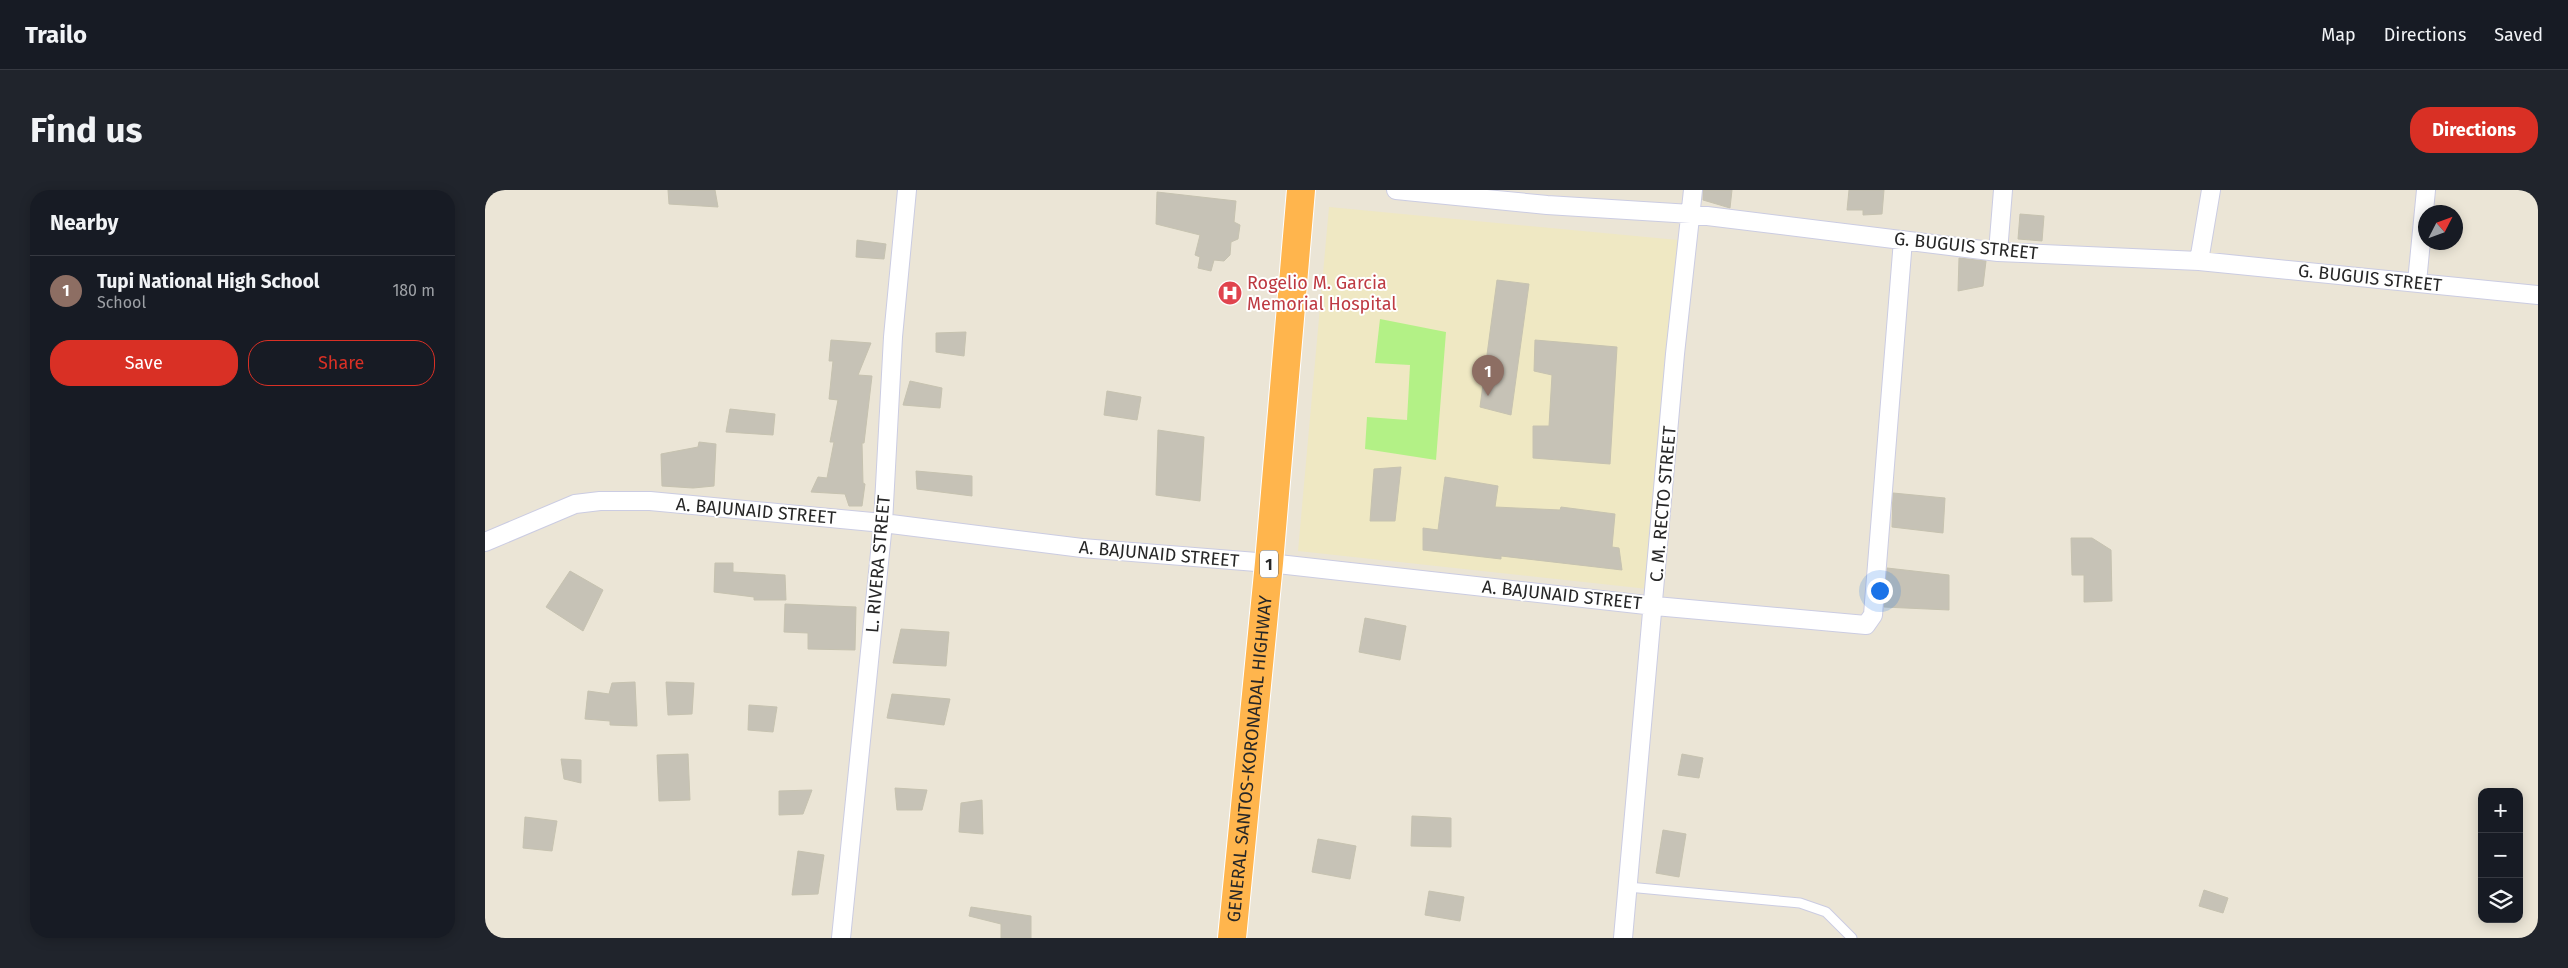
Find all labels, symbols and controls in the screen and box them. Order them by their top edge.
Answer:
text: Trailo [25,21,87,49]
text: Map [2321,24,2356,46]
text: Directions [2384,24,2466,46]
text: Saved [2494,24,2543,46]
button: Directions [2410,107,2538,153]
text: Find us [30,109,142,151]
north arrow [2418,205,2463,250]
text: Nearby [50,210,118,236]
street label: G. BUGUIS STREET [1893,227,2040,265]
street label: G. BUGUIS STREET [2297,259,2444,297]
text: Tupi National High School [97,270,319,293]
place label: Rogelio M. Garcia Memorial Hospital [1247,272,1397,315]
hospital icon: Rogelio M. Garcia Memorial Hospital [1217,280,1243,306]
text: 1 [62,281,70,300]
text: 180 m [392,281,435,300]
text: School [97,293,146,312]
button: Save [50,340,238,386]
button: Share [248,340,435,386]
pin: 1 [1472,355,1504,396]
street label: C. M. RECTO STREET [1645,424,1681,583]
street label: A. BAJUNAID STREET [675,493,838,529]
street label: L. RIVERA STREET [861,494,895,634]
street label: A. BAJUNAID STREET [1078,536,1241,572]
road number: 1 [1260,550,1278,578]
street label: A. BAJUNAID STREET [1481,576,1644,614]
your location [1867,578,1893,604]
street label: GENERAL SANTOS-KORONADAL HIGHWAY [1223,594,1277,923]
map controls [2478,788,2523,923]
button: + [2478,788,2523,833]
button: − [2478,833,2523,878]
button: layers [2478,878,2523,923]

